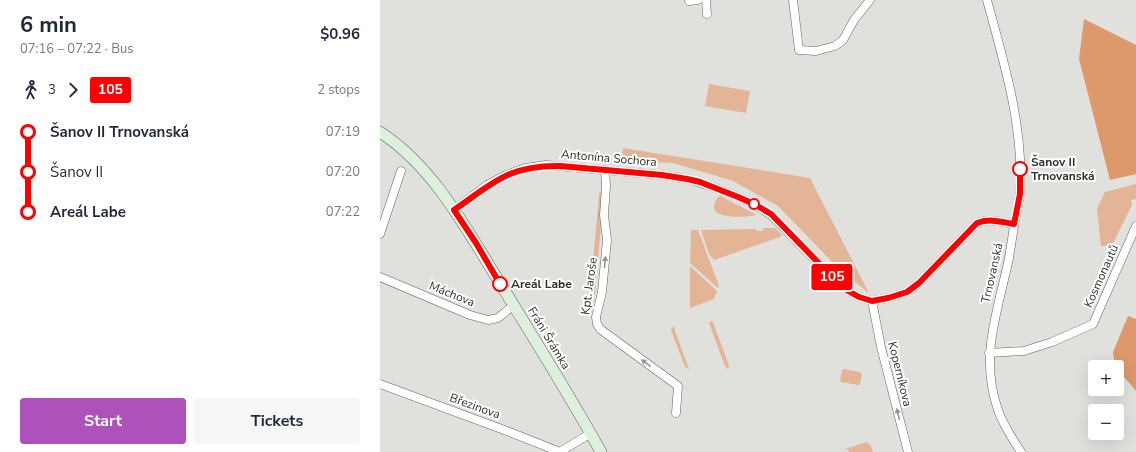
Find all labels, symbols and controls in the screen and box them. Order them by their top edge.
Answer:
text: 6 min [20,10,77,40]
text: $0.96 [320,24,360,44]
text: 07:16 – 07:22 · Bus [20,40,134,58]
icon: walk [20,79,42,101]
icon: forward [62,79,84,101]
text: 105 [98,80,123,99]
text: 3 [48,81,56,99]
text: 2 stops [317,81,360,99]
text: Šanov II Trnovanská [50,122,189,142]
text: 07:19 [326,123,360,141]
street label: Antonína Sochora [561,146,657,170]
place label: Šanov II Trnovanská [1031,154,1095,184]
marker: Šanov II Trnovanská [1012,161,1028,177]
text: Šanov II [50,162,103,182]
text: 07:20 [326,163,360,181]
unlabelled marker [748,198,760,210]
text: Areál Labe [50,202,126,222]
text: 07:22 [326,203,360,221]
street label: Trnovanská [977,241,1007,305]
street label: Kosmonautů [1080,242,1122,310]
street label: Kpt. Jaroše [577,256,601,316]
one-way arrow [602,256,608,268]
line badge: 105 [809,264,855,290]
text: 105 [819,267,845,286]
marker: Areál Labe [492,276,508,292]
place label: Areál Labe [511,276,572,292]
street label: Máchova [427,278,477,310]
street label: Fráni Šrámka [524,304,574,372]
street label: Koperníkova [884,340,916,408]
one-way arrow [641,359,652,367]
map controls [1088,360,1124,440]
button: + [1088,360,1124,396]
street label: Březinova [447,389,503,423]
button: Start [20,398,186,444]
button: Tickets [194,398,360,444]
button: − [1088,404,1124,440]
one-way arrow [895,408,901,420]

